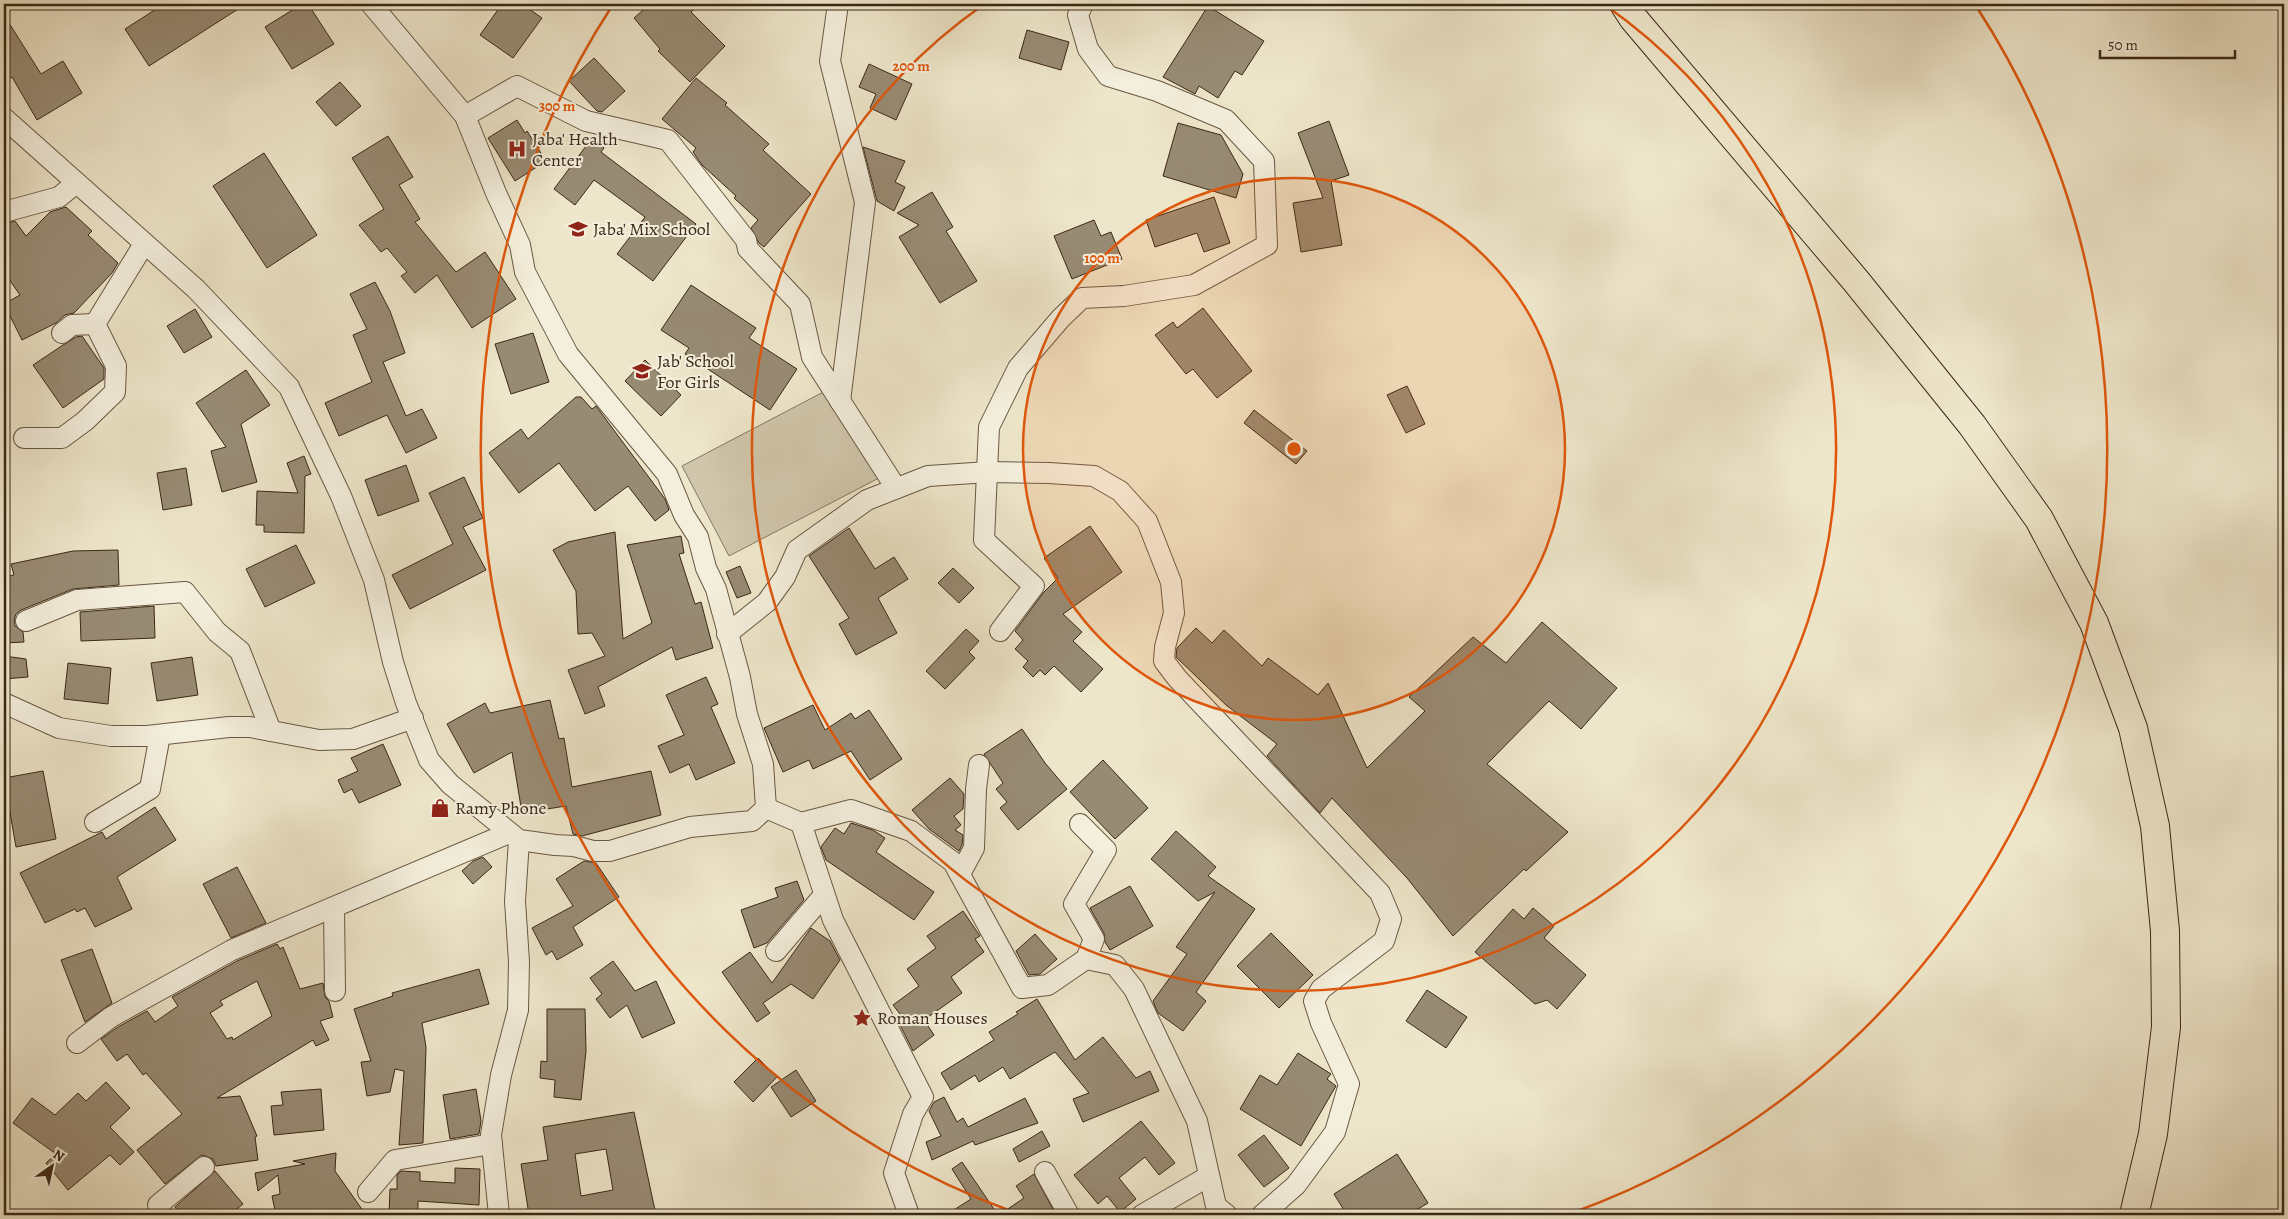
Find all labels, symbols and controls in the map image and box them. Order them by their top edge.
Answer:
scale bar [2100,28,2236,60]
text: 50 m [2108,35,2138,55]
text: 200 m [892,56,930,76]
text: 300 m [539,96,576,116]
place label: Jaba' Health Center [532,127,618,172]
hospital icon: Jaba' Health Center [506,138,528,160]
place label: Jaba' Mix School [593,217,711,241]
school or university icon: Jaba' Mix School [567,218,589,240]
text: 100 m [1084,248,1120,268]
place label: Jab' School For Girls [657,349,735,394]
school or university icon: Jab' School For Girls [631,360,653,382]
centre of rings [1285,440,1303,458]
place label: Ramy Phone [455,796,547,820]
shop icon: Ramy Phone [429,797,451,819]
place label: Roman Houses [877,1006,988,1030]
place icon: Roman Houses [851,1007,873,1029]
north arrow [28,1142,78,1192]
text: N [49,1145,68,1166]

